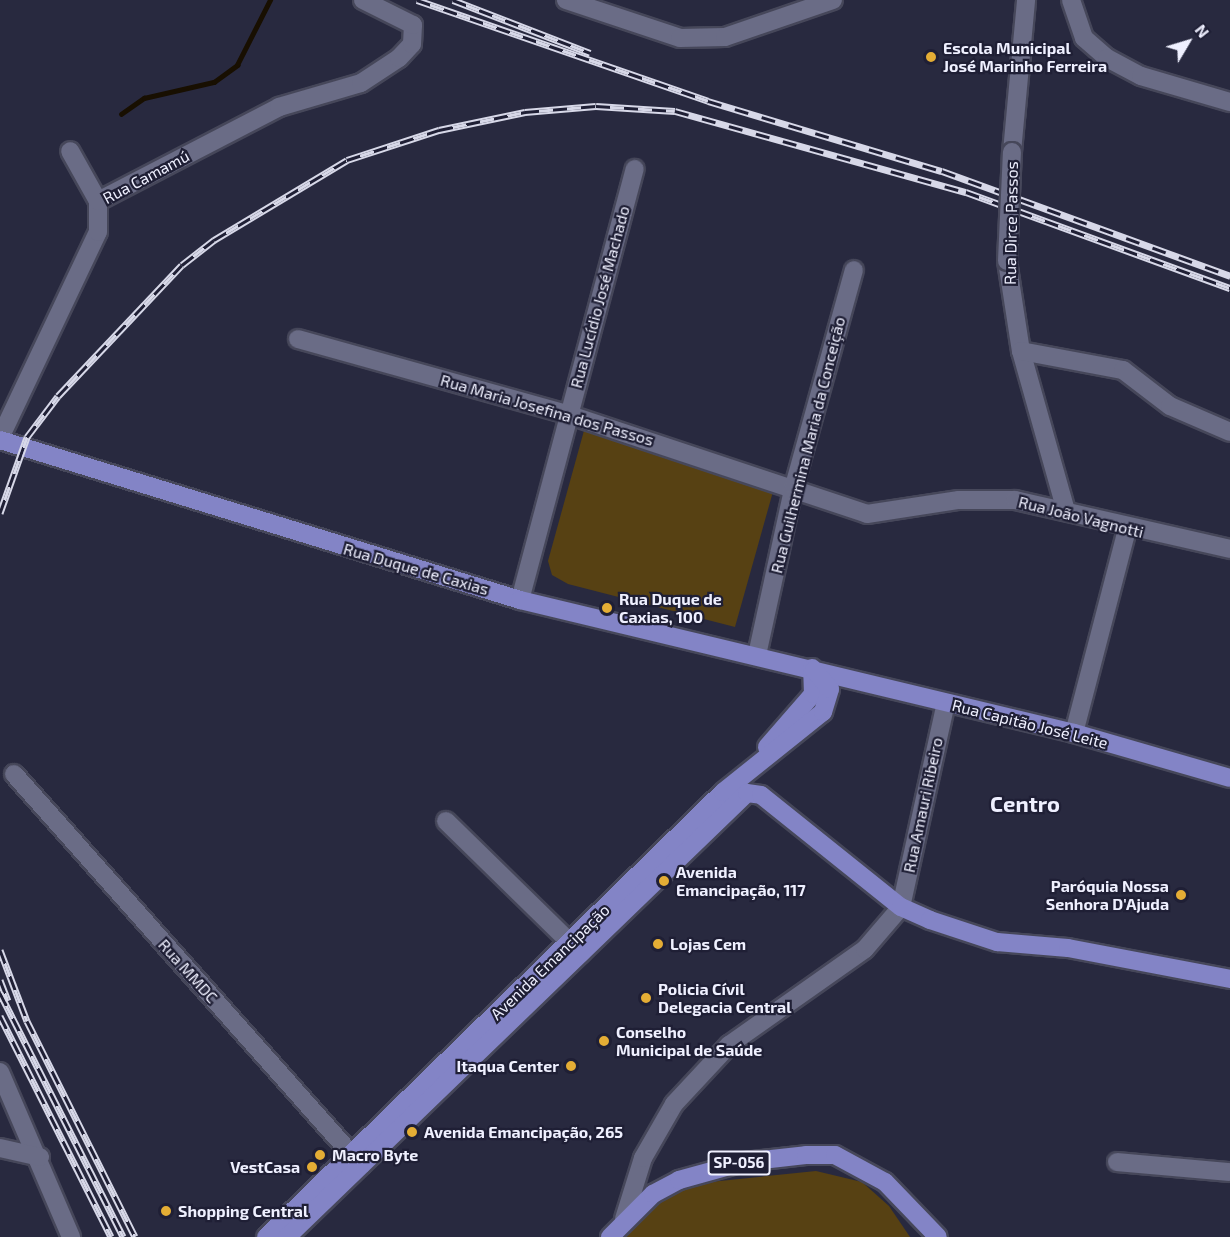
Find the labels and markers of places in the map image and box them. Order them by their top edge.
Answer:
place label: Escola Municipal José Marinho Ferreira [943,38,1107,76]
marker: Escola Municipal José Marinho Ferreira [924,50,938,64]
place label: Rua Duque de Caxias, 100 [619,589,722,627]
marker: Rua Duque de Caxias, 100 [600,601,614,615]
place label: Avenida Emancipação, 117 [676,862,806,900]
marker: Avenida Emancipação, 117 [657,874,671,888]
place label: Paróquia Nossa Senhora D'Ajuda [1046,876,1169,914]
marker: Paróquia Nossa Senhora D'Ajuda [1174,888,1188,902]
place label: Lojas Cem [670,934,746,954]
marker: Lojas Cem [651,937,665,951]
place label: Policia Cívil Delegacia Central [658,979,791,1017]
marker: Policia Cívil Delegacia Central [639,991,653,1005]
place label: Conselho Municipal de Saúde [616,1022,763,1060]
marker: Conselho Municipal de Saúde [597,1034,611,1048]
place label: Itaqua Center [457,1056,559,1076]
marker: Itaqua Center [564,1059,578,1073]
place label: Avenida Emancipação, 265 [424,1122,623,1142]
marker: Avenida Emancipação, 265 [405,1125,419,1139]
place label: Macro Byte [332,1145,418,1165]
marker: Macro Byte [313,1148,327,1162]
place label: VestCasa [230,1157,300,1177]
marker: VestCasa [305,1160,319,1174]
place label: Shopping Central [178,1201,308,1221]
marker: Shopping Central [159,1204,173,1218]

